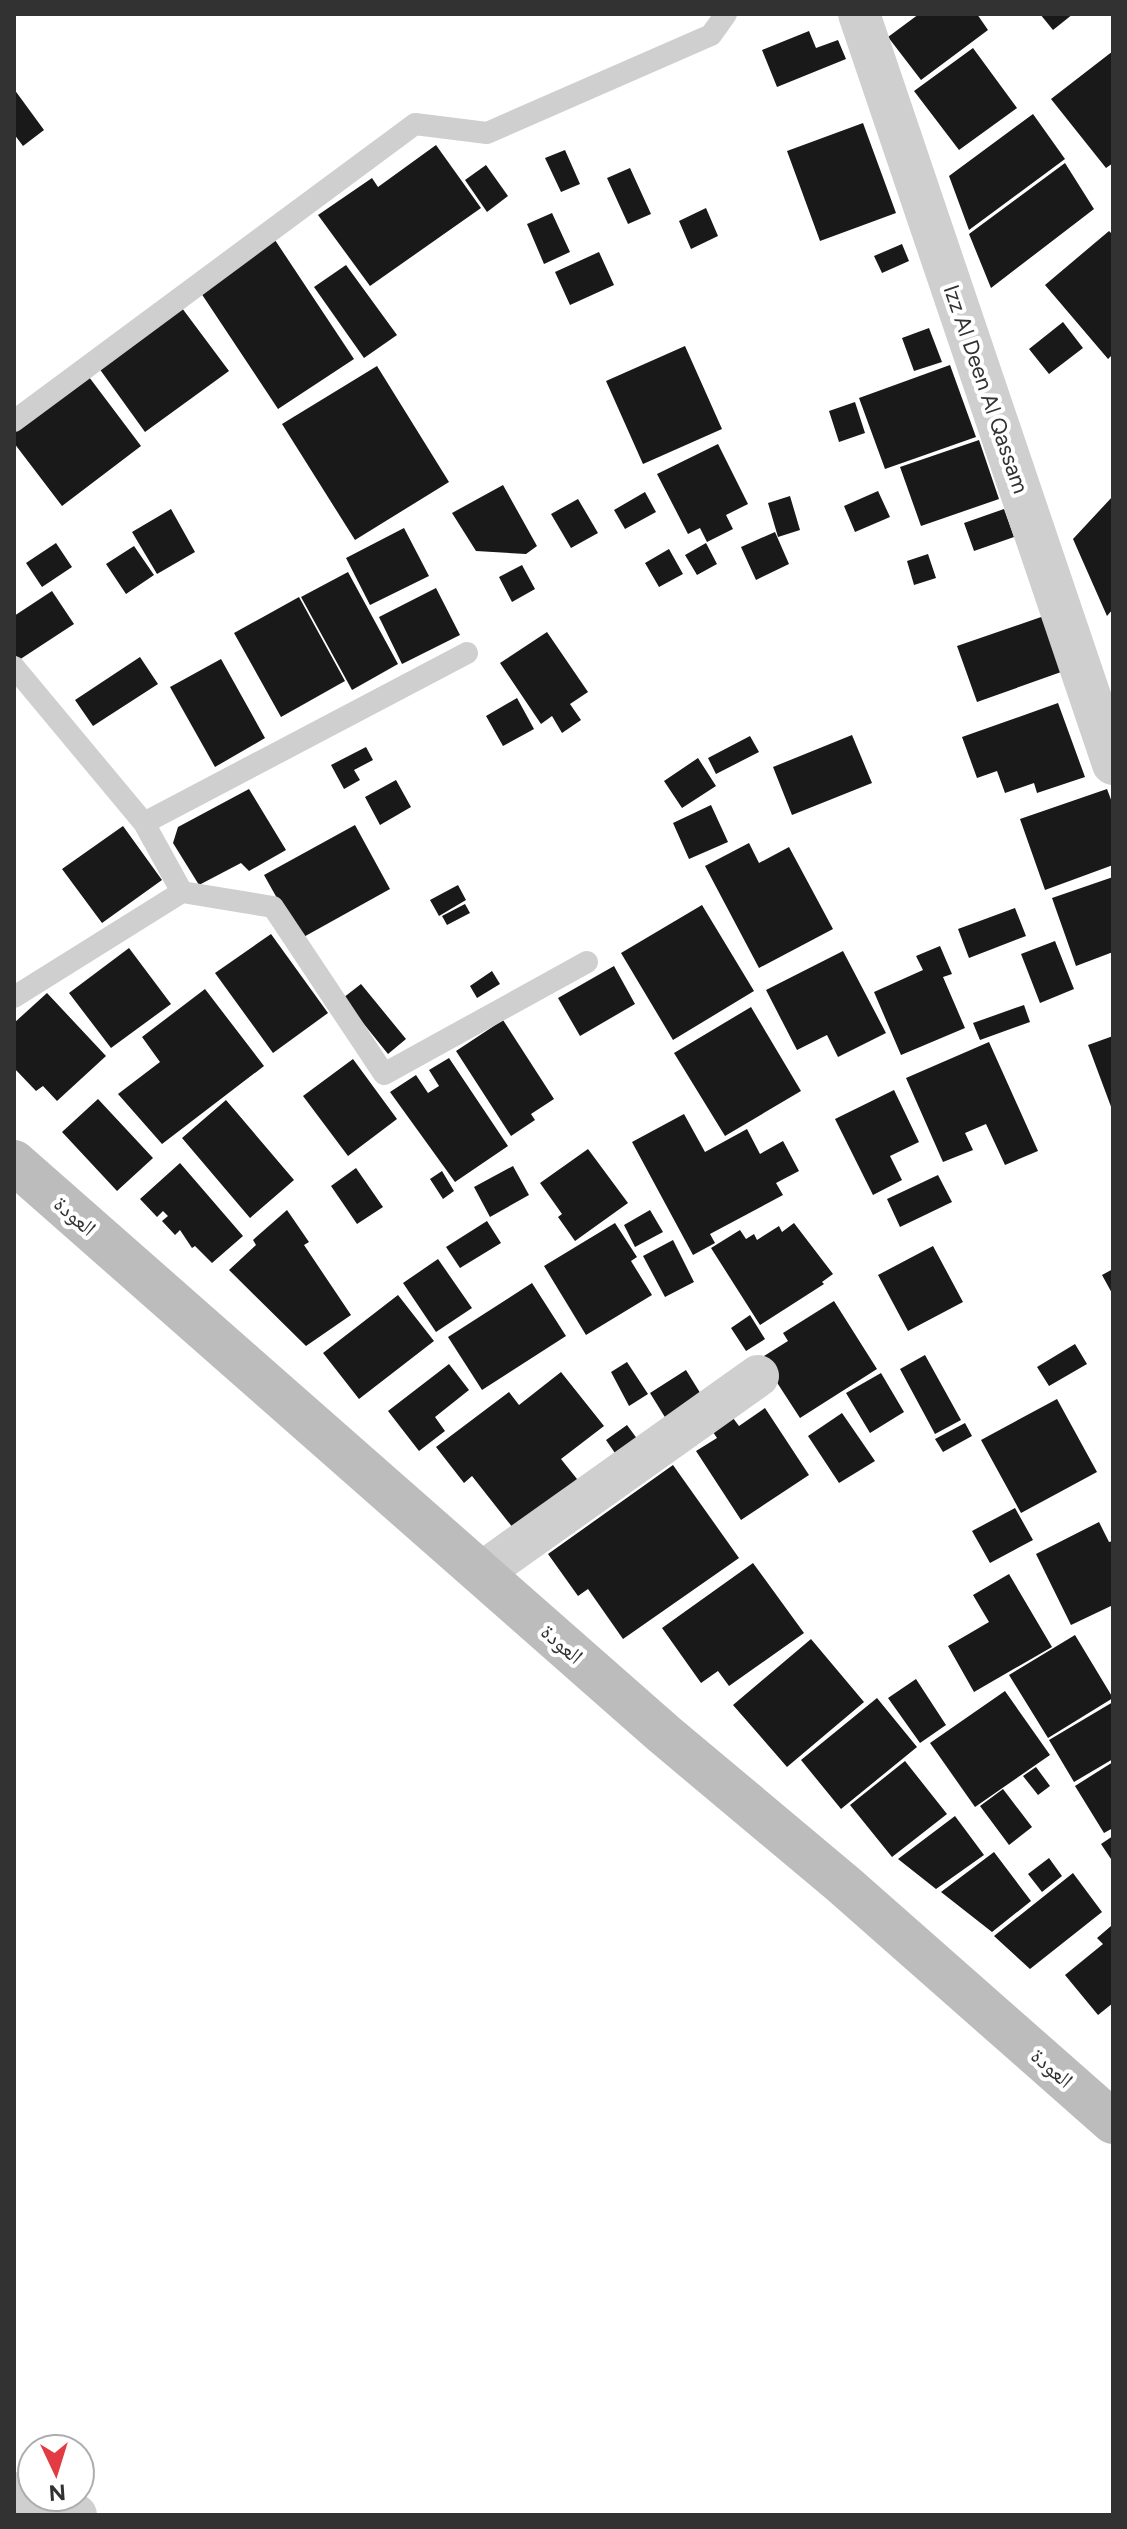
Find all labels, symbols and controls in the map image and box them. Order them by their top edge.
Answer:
street label: Izz Al Deen Al Qassam [938,281,1034,497]
street label: العودة [48,1190,102,1242]
street label: العودة [535,1618,589,1670]
street label: العودة [1025,2042,1079,2094]
north arrow [16,2433,96,2513]
text: N [48,2478,67,2507]

